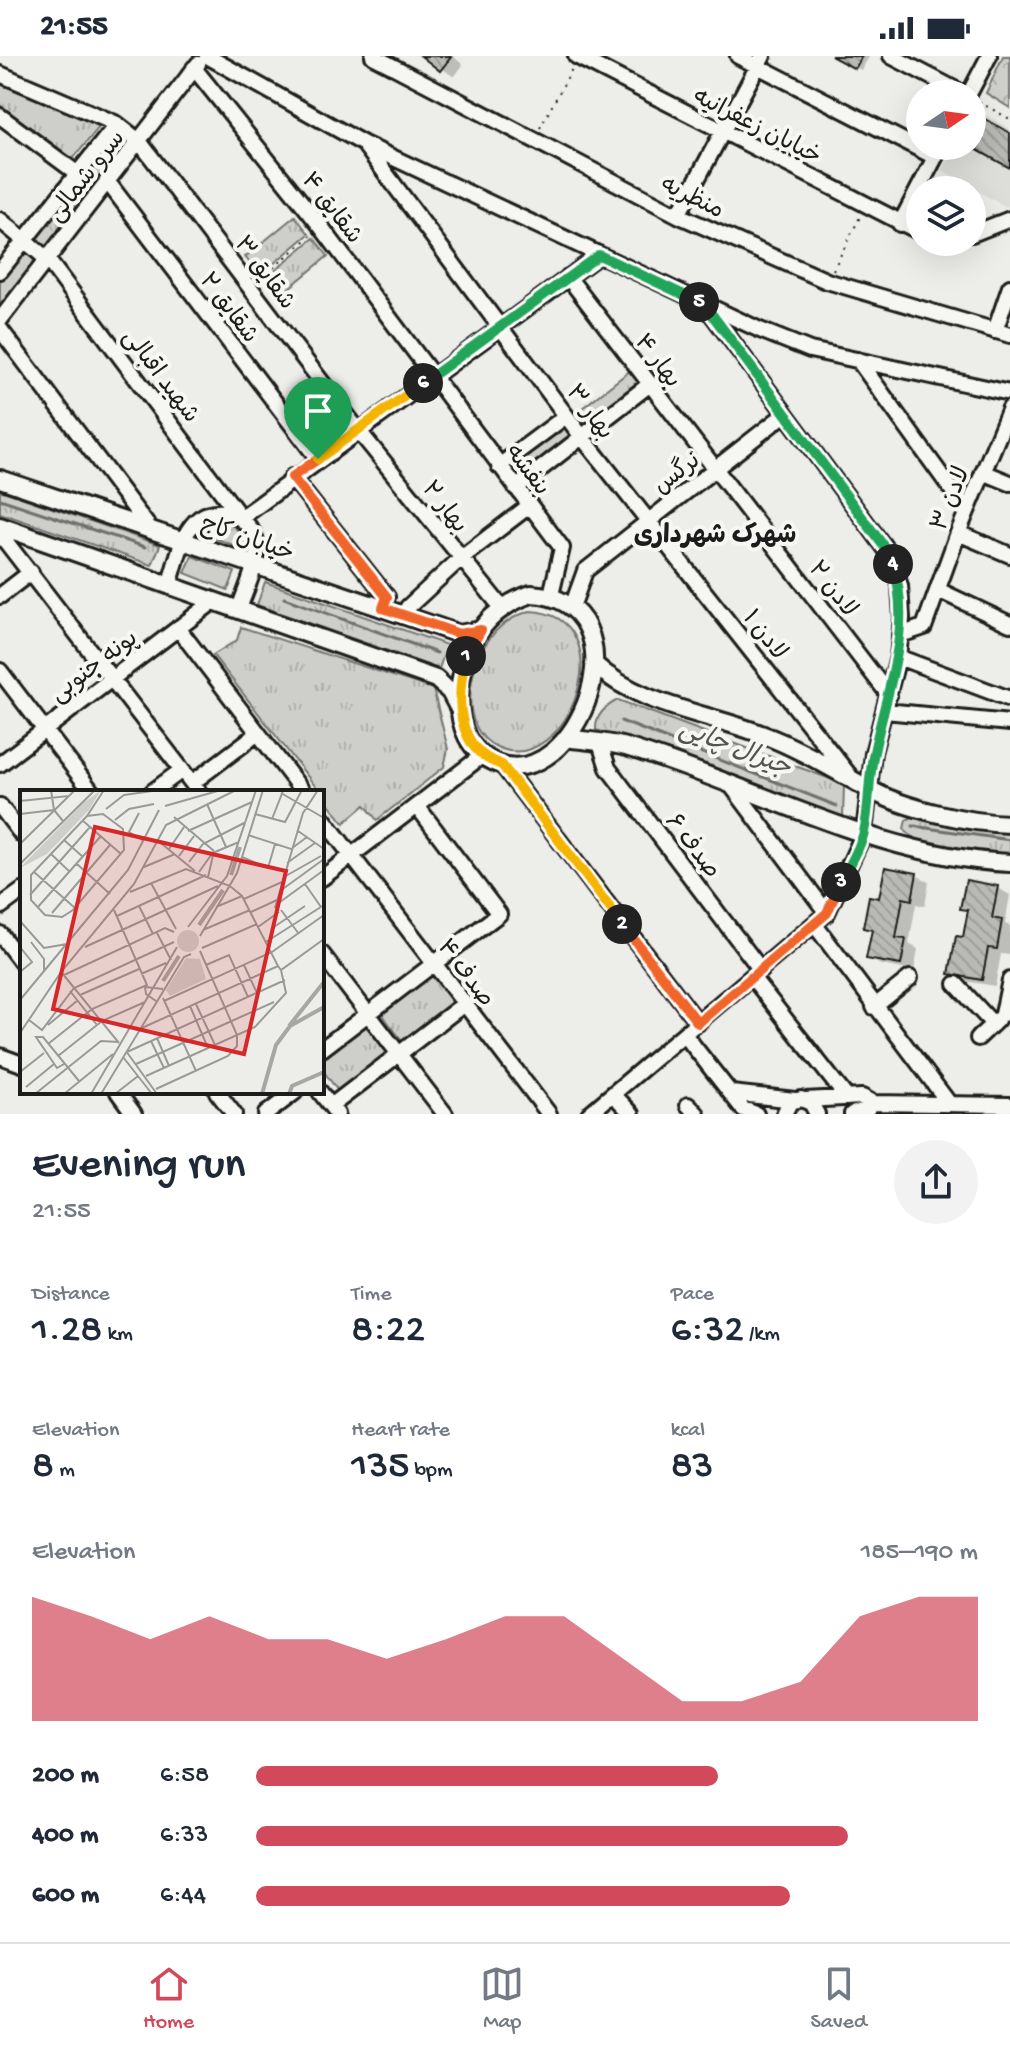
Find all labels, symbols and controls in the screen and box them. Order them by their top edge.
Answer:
text: 21:55 [40,11,108,46]
north arrow [906,80,986,160]
map controls [906,80,986,256]
street label: خیابان زعفرانیه [687,83,825,173]
street label: سرو شمالی [43,125,133,229]
street label: شقایق ۴ [293,168,367,251]
street label: منظریه [655,171,728,227]
button: layers [906,176,986,256]
street label: شقایق ۳ [226,232,300,317]
street label: شقایق ۲ [191,268,263,350]
pin: 5 [679,282,719,322]
text: 5 [693,289,705,315]
street label: شهید اقبالی [114,324,204,430]
street label: بهار ۴ [627,329,686,395]
pin: 6 [403,363,443,403]
text: 6 [417,370,429,396]
pin [284,377,352,459]
street label: بهار ۳ [558,380,618,447]
icon: arrive [296,389,340,433]
street label: بنفشه [497,440,555,503]
street label: نرگس [647,445,707,502]
street label: لادن ۳ [926,463,978,536]
street label: بهار ۲ [414,476,473,540]
street label: خیابان کاج [196,511,297,570]
district label: شهرک شهرداری [634,522,796,553]
pin: 4 [873,544,913,584]
text: 4 [888,551,898,577]
street label: لادن ۲ [800,556,862,624]
street label: لادن ۱ [735,605,792,667]
street label: پونه جنوبی [45,625,145,710]
pin: 1 [446,636,486,676]
text: 1 [462,643,470,669]
water label: جیرال چایی [674,714,796,786]
inset map [20,790,324,1094]
street label: صدف ۶ [657,809,725,885]
pin: 3 [821,862,861,902]
text: 3 [835,869,847,895]
pin: 2 [602,904,642,944]
text: 2 [617,911,627,937]
street label: صدف ۴ [429,934,499,1014]
button: share [894,1140,978,1224]
text: Evening run [32,1141,245,1193]
text: 21:55 [32,1197,91,1228]
text: Distance [32,1282,110,1308]
text: Time [351,1282,392,1308]
text: Pace [671,1282,714,1308]
text: 1.28 [32,1308,102,1355]
text: 8:22 [351,1308,425,1355]
text: 6:32 [671,1308,744,1355]
text: km [102,1322,133,1348]
text: /km [744,1322,780,1348]
text: Elevation [32,1418,119,1444]
text: Heart rate [351,1418,450,1444]
text: kcal [671,1418,705,1444]
text: 8 [32,1444,54,1491]
text: 135 [351,1444,409,1491]
text: 83 [671,1444,713,1491]
text: m [54,1458,75,1484]
text: bpm [409,1458,453,1484]
text: Elevation [32,1538,135,1569]
text: 185–190 m [861,1538,978,1569]
text: 200 m [32,1761,99,1792]
text: 6:58 [160,1761,209,1792]
text: 400 m [32,1821,98,1852]
text: 6:33 [160,1821,208,1852]
text: 600 m [32,1881,99,1912]
text: 6:44 [160,1881,206,1912]
tab: Home [143,1962,194,2036]
tab: Map [480,1962,524,2036]
tab: Saved [811,1962,867,2036]

